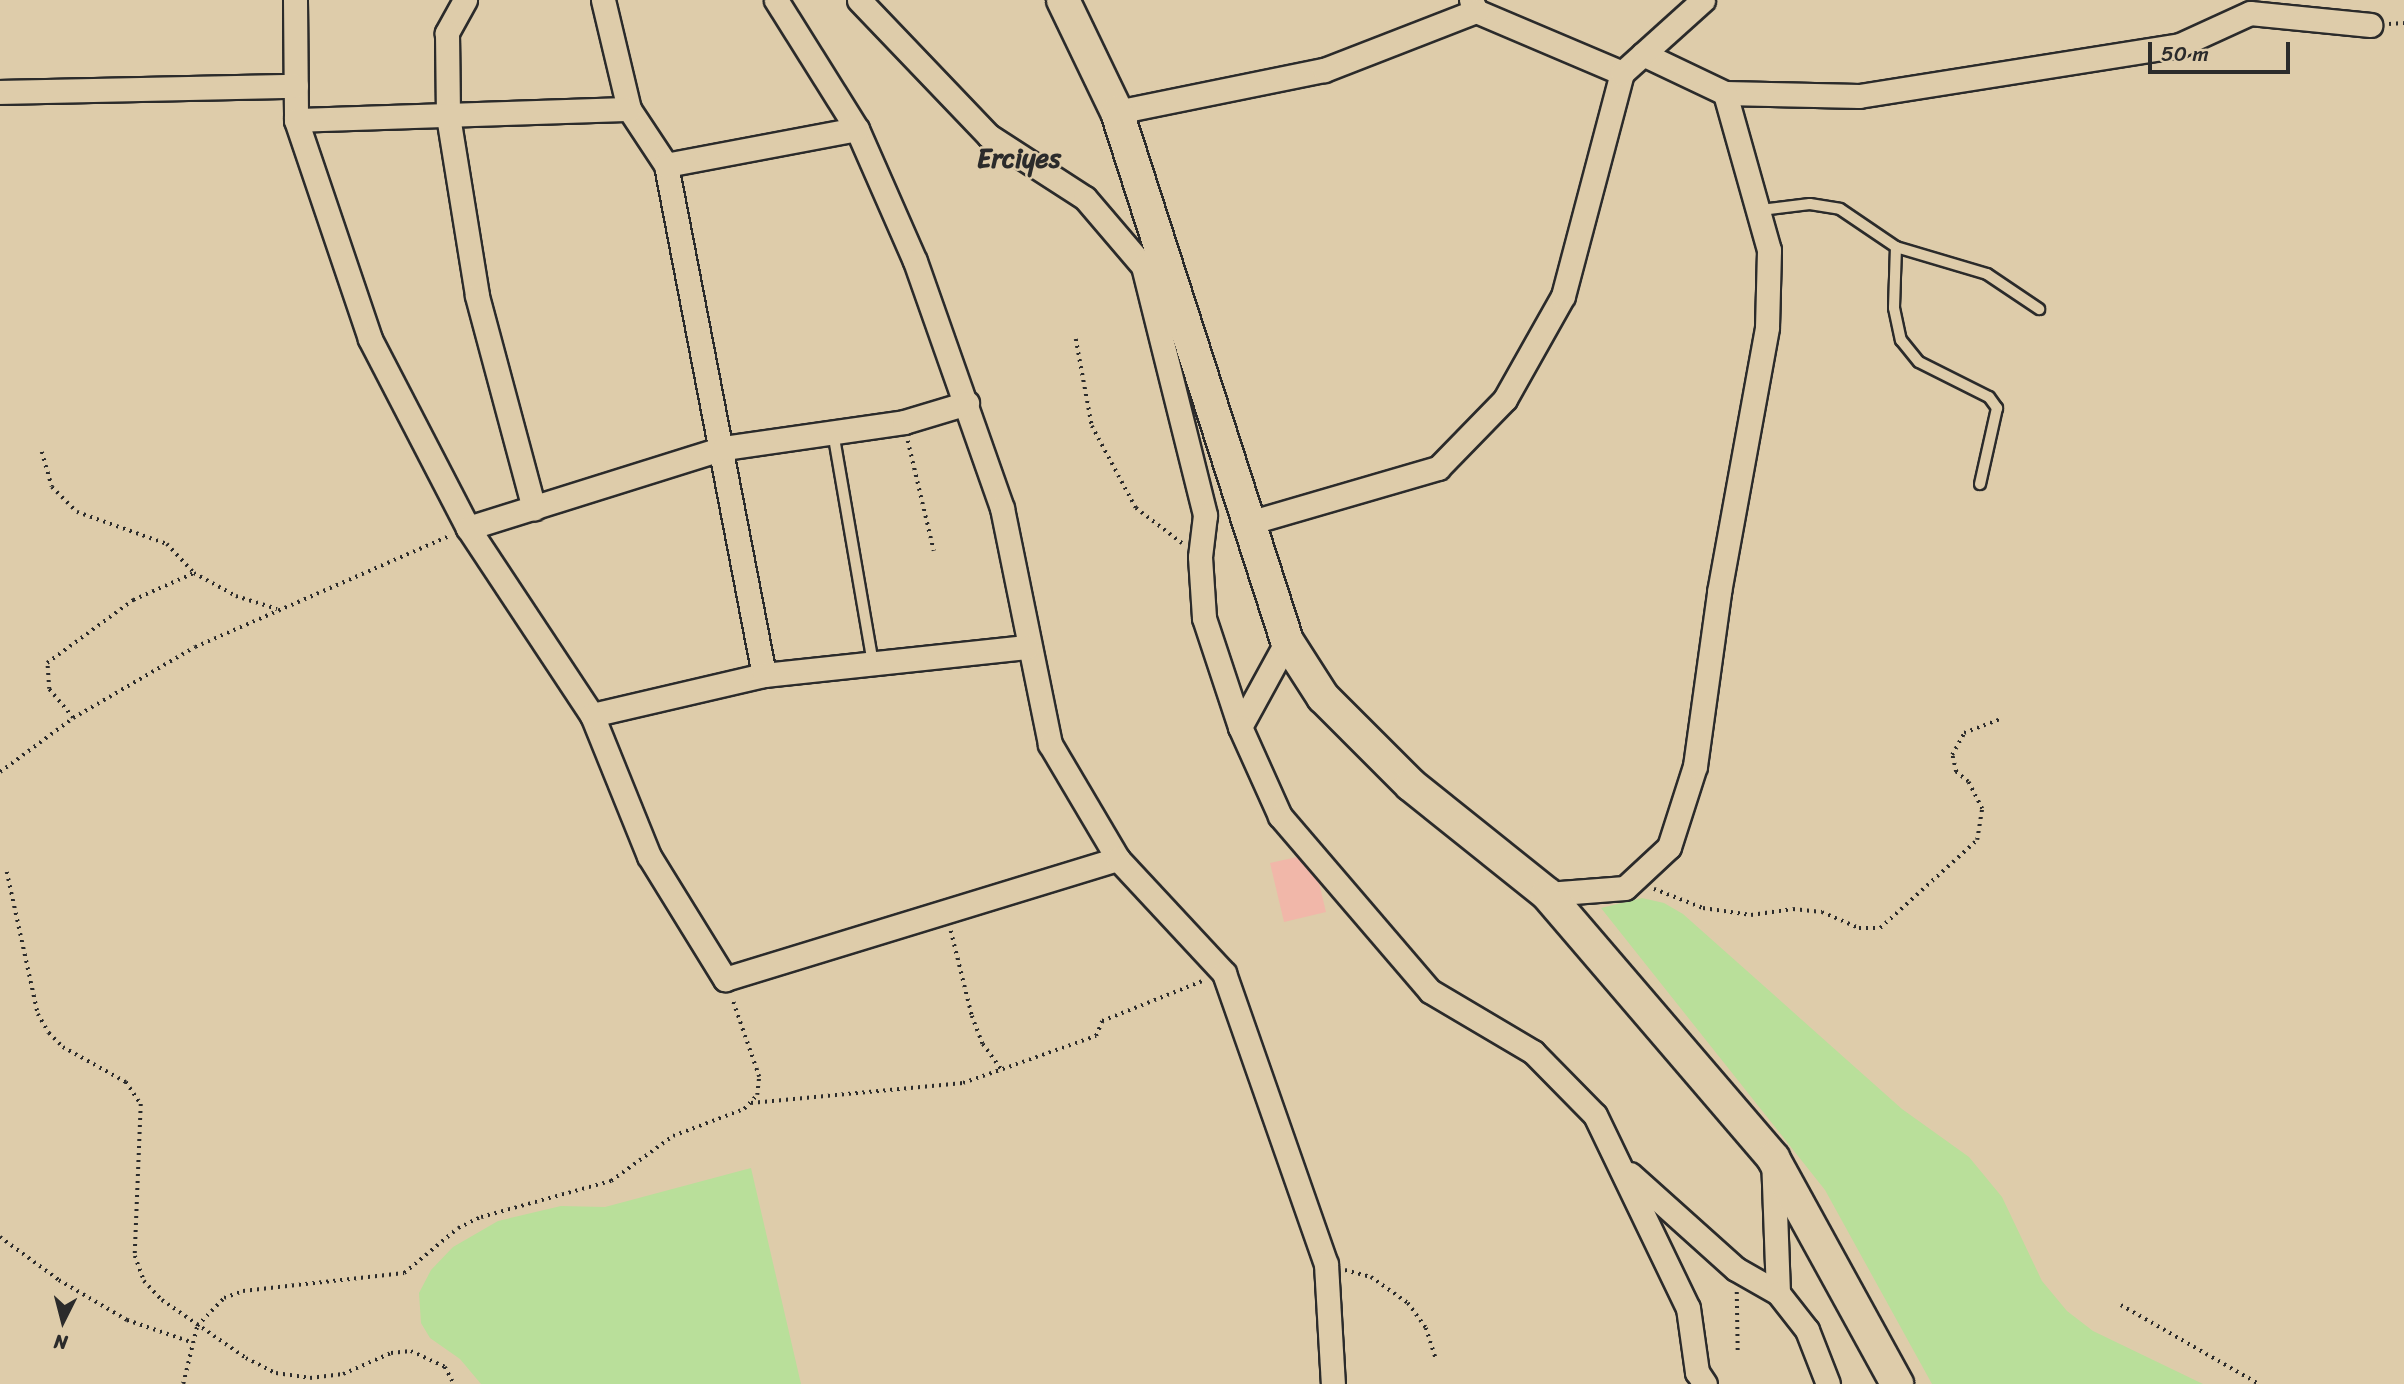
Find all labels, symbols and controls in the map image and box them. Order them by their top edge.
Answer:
scale bar [2152,28,2294,72]
text: 50 m [2161,35,2209,73]
district label: Erciyes [977,143,1061,175]
north arrow [28,1286,98,1356]
text: N [52,1325,69,1359]

